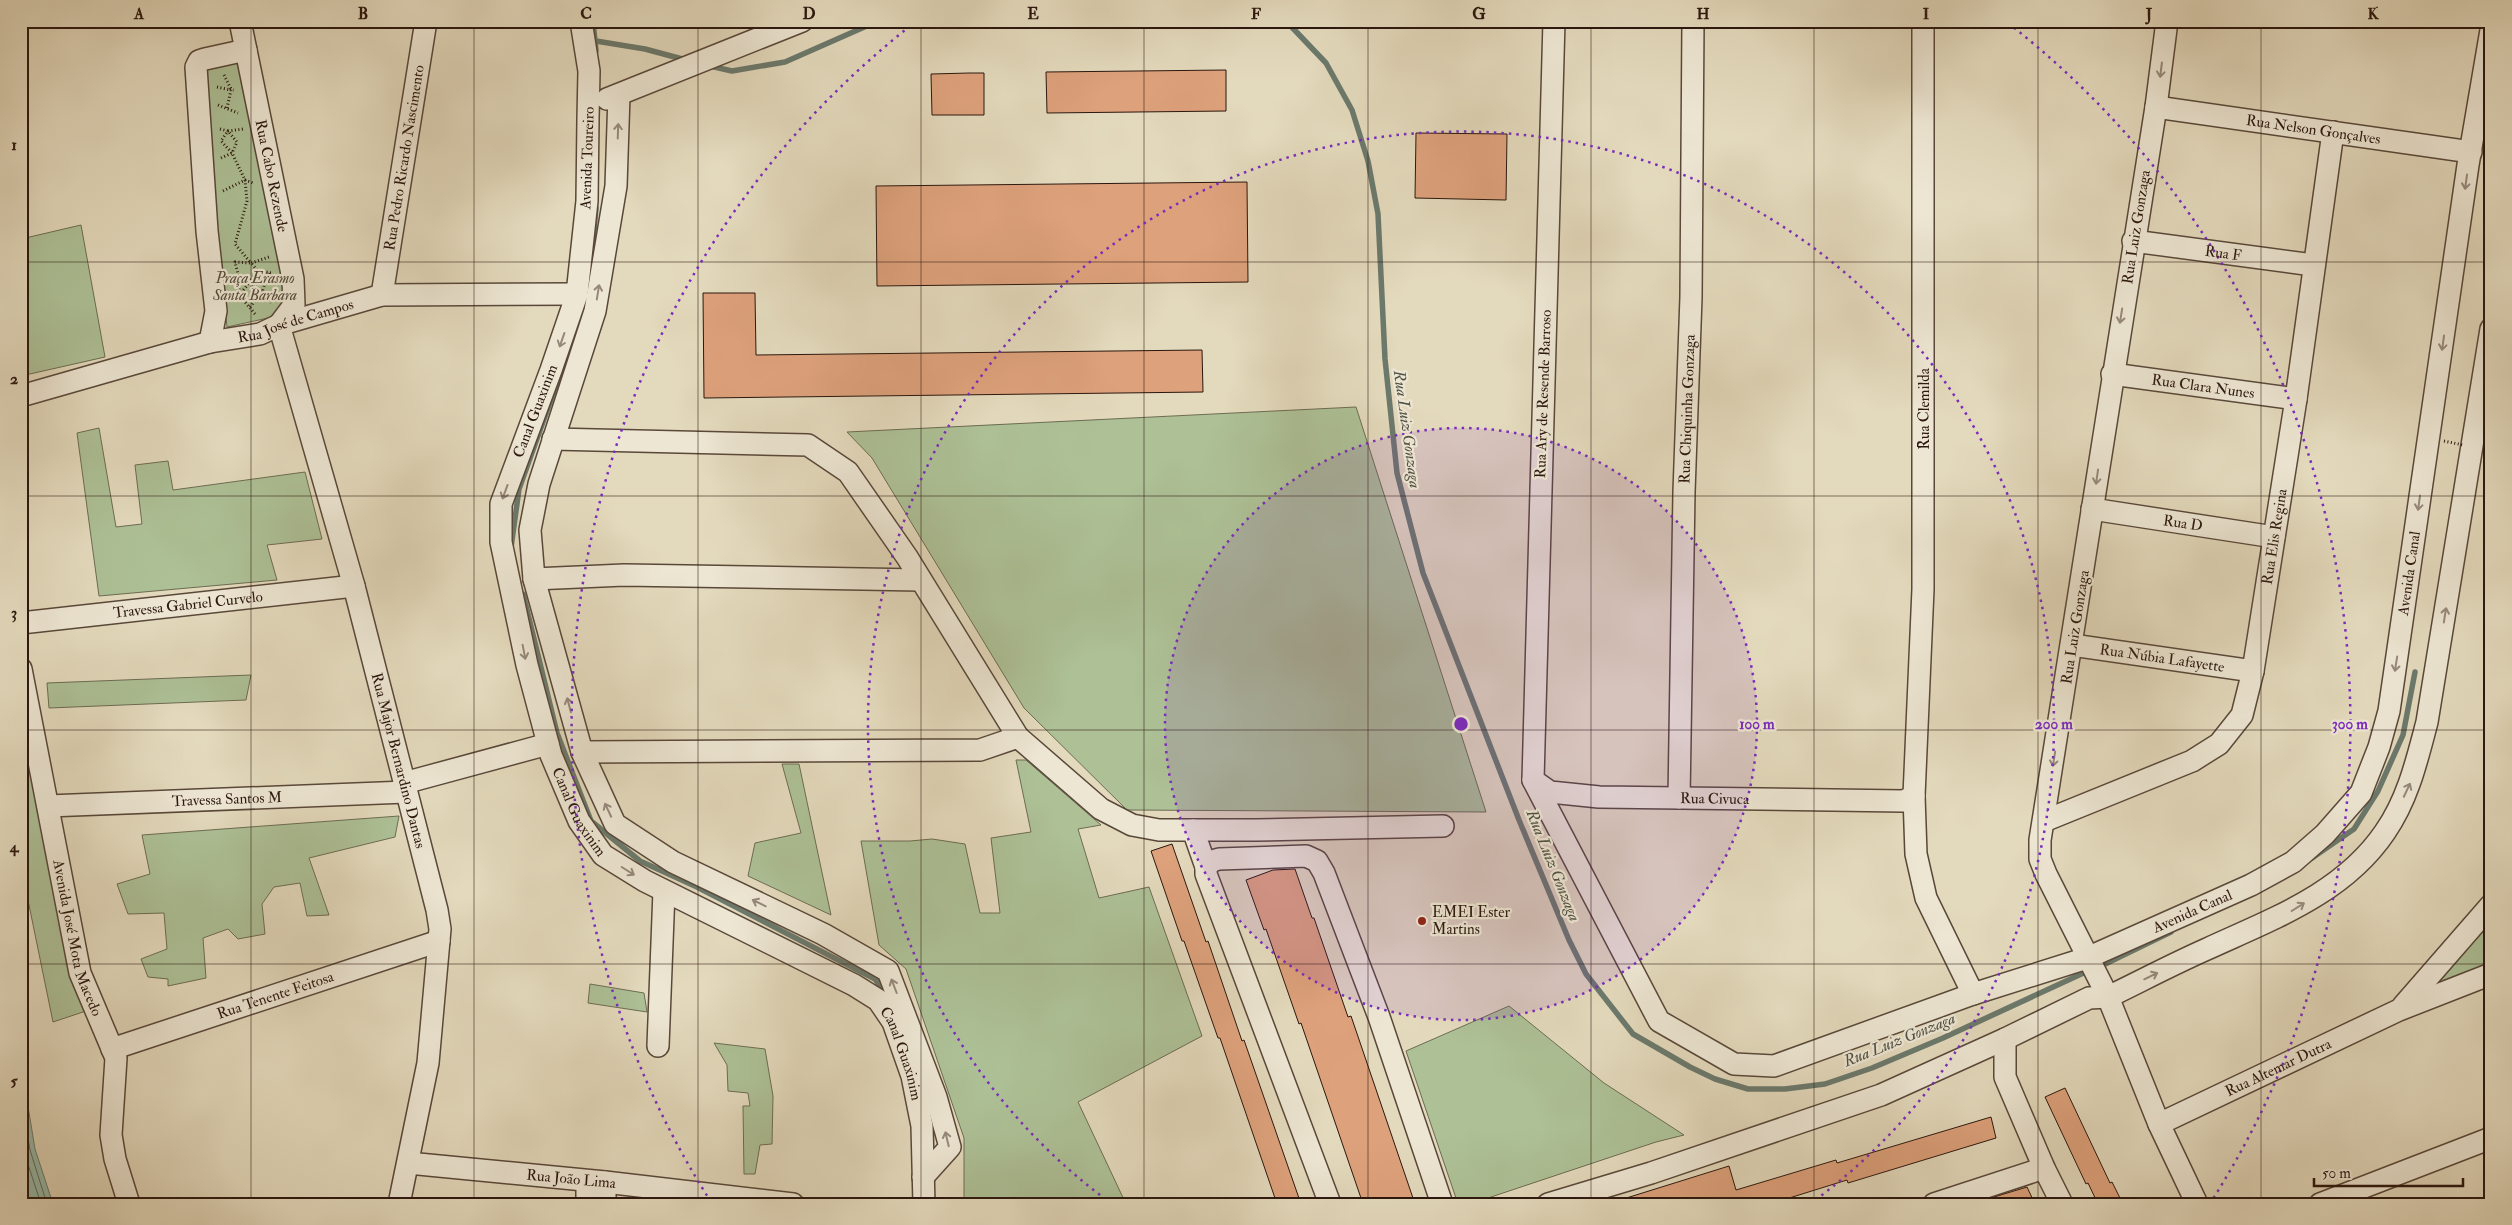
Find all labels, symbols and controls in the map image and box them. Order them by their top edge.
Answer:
text: A [133,4,145,24]
text: B [358,4,368,24]
text: C [580,4,592,24]
text: D [802,4,816,24]
text: E [1027,4,1039,24]
text: F [1251,4,1261,24]
text: G [1472,4,1486,24]
text: H [1696,4,1710,24]
text: I [1923,4,1930,24]
text: J [2145,4,2153,25]
text: K [2367,4,2379,24]
one-way arrow [2156,61,2166,77]
street label: Rua Pedro Ricardo Nascimento [380,64,429,252]
street label: Avenida Toureiro [576,106,599,211]
street label: Rua Nelson Gonçalves [2245,111,2382,149]
street label: Rua Cabo Rezende [250,118,292,234]
one-way arrow [613,123,622,139]
text: 1 [11,135,17,155]
street label: Rua Luiz Gonzaga [2118,168,2155,285]
one-way arrow [2461,173,2471,189]
street label: Rua F [2203,242,2243,265]
park label: Praça Erasmo Santa Barbara [212,269,297,305]
one-way arrow [594,284,604,300]
street label: Rua José de Campos [236,295,356,347]
one-way arrow [2116,308,2126,324]
street label: Rua Ary de Resende Barroso [1531,309,1556,479]
one-way arrow [556,332,566,348]
street label: Rua Chiquinha Gonzaga [1675,333,1700,484]
one-way arrow [2437,334,2447,350]
street label: Canal Guaxinim [509,361,562,461]
street label: Rua Clemilda [1915,367,1934,450]
water label: Rua Luiz Gonzaga [1389,368,1425,489]
text: 2 [10,369,18,389]
street label: Rua Clara Nunes [2150,370,2256,403]
one-way arrow [2092,469,2102,485]
one-way arrow [500,484,509,500]
street label: Rua Elis Regina [2258,487,2292,586]
one-way arrow [2414,495,2424,511]
street label: Rua D [2162,511,2204,536]
street label: Avenida Canal [2394,530,2425,618]
street label: Rua Luiz Gonzaga [2057,568,2094,685]
street label: Travessa Gabriel Curvelo [112,587,264,623]
text: 3 [11,603,17,623]
one-way arrow [2440,608,2450,624]
street label: Rua Núbia Lafayette [2098,640,2226,677]
one-way arrow [520,643,529,659]
one-way arrow [2391,656,2401,672]
street label: Rua Major Bernardino Dantas [367,671,430,850]
one-way arrow [563,697,573,713]
centre of rings [1452,715,1470,733]
text: 100 m [1739,715,1775,734]
text: 200 m [2035,715,2073,734]
text: 300 m [2332,715,2368,734]
one-way arrow [2048,750,2058,766]
street label: Canal Guaxinim [547,765,610,861]
one-way arrow [2402,783,2412,798]
street label: Travessa Santos M [171,788,282,811]
street label: Rua Civuca [1680,789,1750,809]
one-way arrow [603,803,613,818]
water label: Rua Luiz Gonzaga [1521,806,1585,924]
text: 4 [9,837,20,857]
street label: Avenida José Mota Macedo [48,857,106,1019]
one-way arrow [621,866,635,876]
street label: Avenida Canal [2149,886,2235,938]
one-way arrow [752,898,767,907]
one-way arrow [2291,901,2305,911]
place label: EMEI Ester Martins [1432,903,1510,939]
marker: EMEI Ester Martins [1416,915,1428,927]
street label: Rua Tenente Feitosa [215,967,337,1024]
one-way arrow [2143,971,2158,980]
one-way arrow [889,979,898,994]
street label: Canal Guaxinim [875,1003,926,1102]
water label: Rua Luiz Gonzaga [1840,1008,1958,1072]
street label: Rua Altemar Dutra [2222,1034,2335,1101]
text: 5 [10,1071,18,1091]
one-way arrow [942,1131,951,1147]
scale bar [2314,1155,2463,1187]
text: 50 m [2322,1164,2351,1183]
street label: Rua João Lima [525,1165,618,1193]

